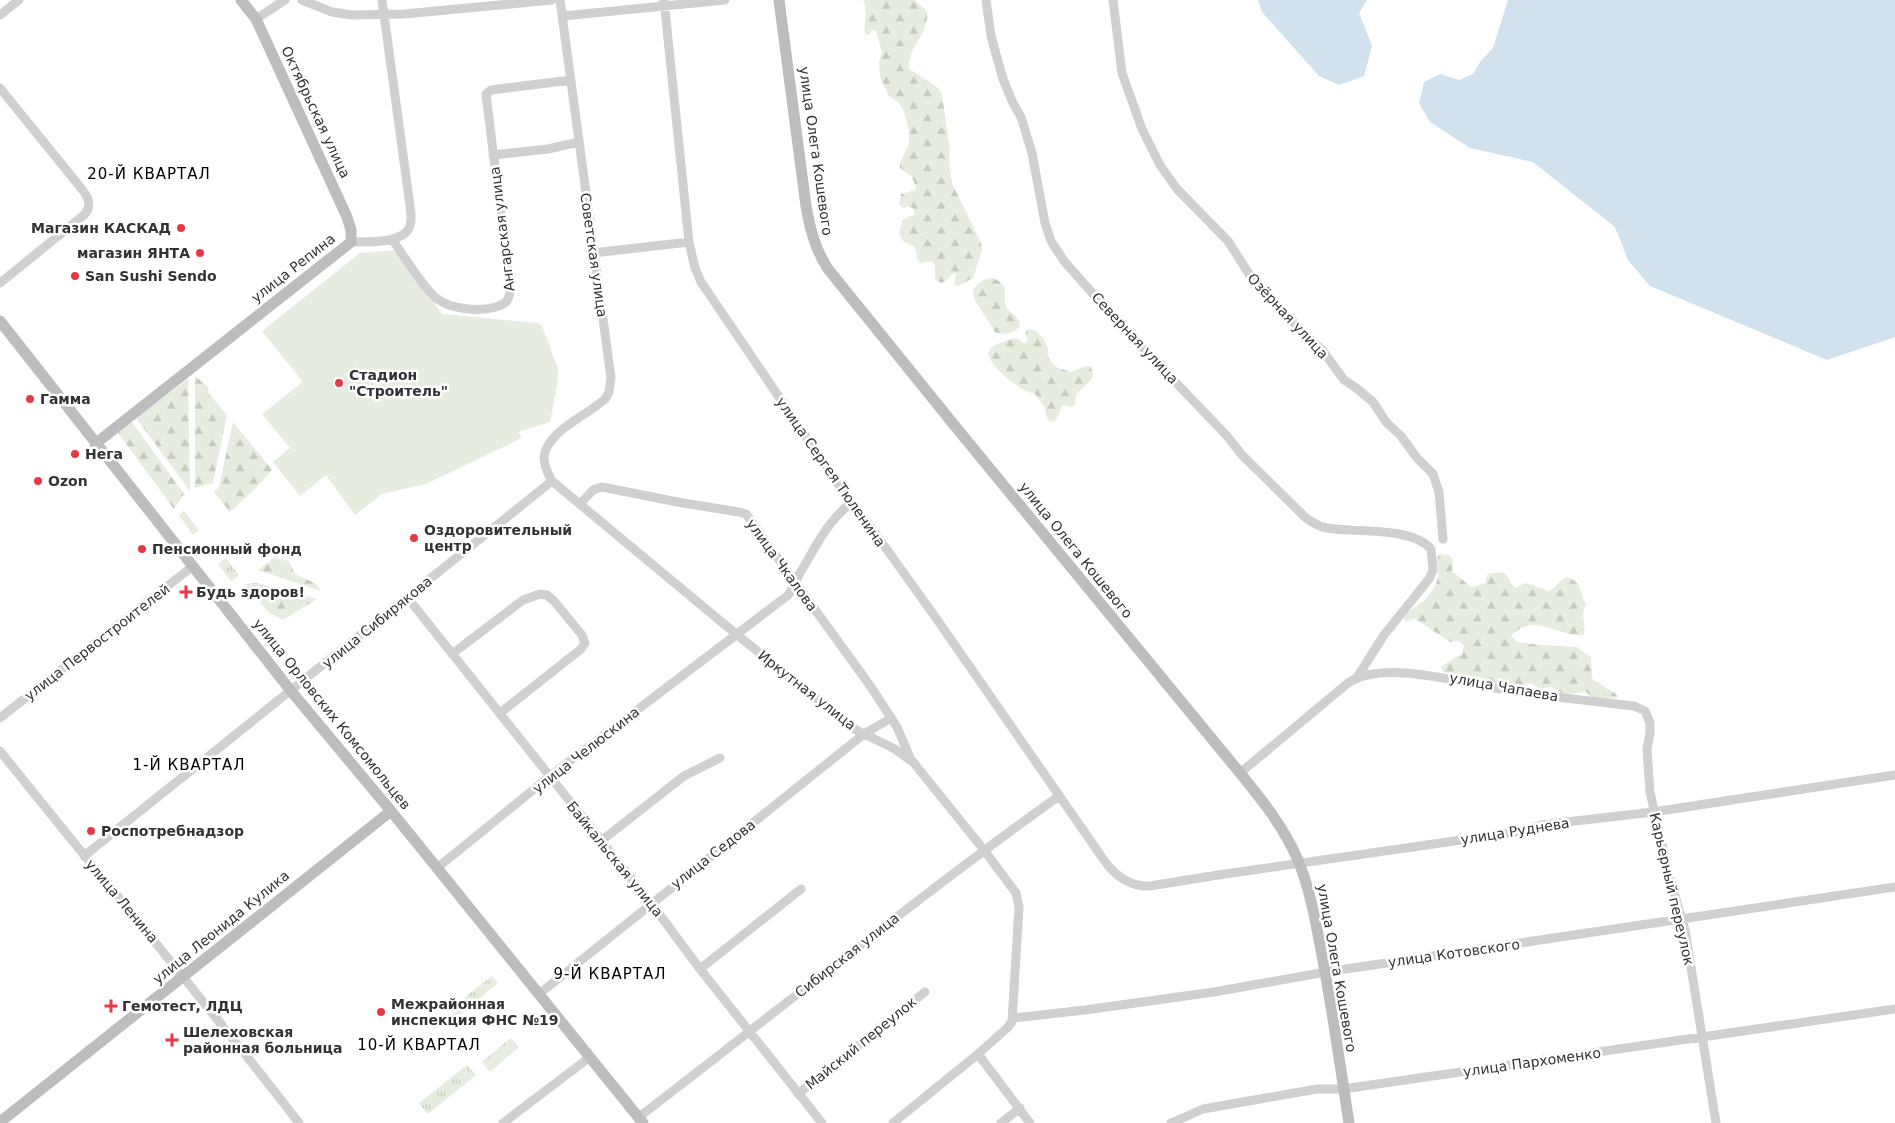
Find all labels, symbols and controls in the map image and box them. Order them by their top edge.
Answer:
street label: Октябрьская улица [278,43,354,181]
street label: улица Олега Кошевого [796,65,836,237]
district label: 20-Й КВАРТАЛ [87,164,211,183]
street label: Ангарская улица [486,166,518,292]
street label: Советская улица [577,192,611,318]
place label: Магазин КАСКАД [31,220,171,236]
marker: Магазин КАСКАД [175,222,187,234]
street label: улица Репина [248,230,338,306]
place label: магазин ЯНТА [77,245,190,261]
marker: магазин ЯНТА [194,247,206,259]
place label: San Sushi Sendo [85,268,217,284]
marker: San Sushi Sendo [69,270,81,282]
street label: Озёрная улица [1244,270,1332,362]
street label: Северная улица [1089,289,1181,387]
place label: Стадион "Строитель" [349,367,448,399]
marker: Стадион "Строитель" [333,377,345,389]
place label: Гамма [40,391,91,407]
marker: Гамма [24,393,36,405]
street label: улица Сергея Тюленина [773,394,889,550]
place label: Нега [85,446,123,462]
marker: Нега [69,448,81,460]
place label: Ozon [48,473,88,489]
marker: Ozon [32,475,44,487]
street label: улица Олега Кошевого [1016,479,1136,621]
street label: улица Чкалова [743,516,821,614]
place label: Оздоровительный центр [424,522,572,554]
marker: Оздоровительный центр [408,532,420,544]
place label: Пенсионный фонд [152,541,302,557]
marker: Пенсионный фонд [136,543,148,555]
street label: улица Сибирякова [319,573,435,671]
street label: улица Первостроителей [21,580,173,704]
place label: Будь здоров! [196,584,305,600]
marker: Будь здоров! [180,586,192,598]
street label: улица Орловских Комсомольцев [250,615,414,813]
street label: Иркутная улица [755,647,859,733]
street label: улица Чапаева [1448,670,1560,704]
street label: улица Челюскина [530,703,642,797]
district label: 1-Й КВАРТАЛ [133,755,245,774]
street label: Байкальская улица [564,798,666,920]
street label: Карьерный переулок [1647,811,1697,967]
street label: улица Руднева [1459,815,1571,847]
street label: улица Седова [668,816,758,892]
place label: Роспотребнадзор [101,823,244,839]
marker: Роспотребнадзор [85,825,97,837]
street label: улица Ленина [82,856,162,946]
street label: улица Леонида Кулика [150,867,292,987]
street label: улица Олега Кошевого [1314,883,1360,1053]
street label: Сибирская улица [792,909,902,1001]
street label: улица Котовского [1387,936,1521,970]
district label: 9-Й КВАРТАЛ [554,964,666,983]
street label: Майский переулок [802,993,920,1093]
place label: Межрайонная инспекция ФНС №19 [391,996,559,1028]
place label: Гемотест, ЛДЦ [122,998,243,1014]
marker: Гемотест, ЛДЦ [104,999,118,1013]
marker: Межрайонная инспекция ФНС №19 [375,1006,387,1018]
place label: Шелеховская районная больница [183,1024,342,1056]
marker: Шелеховская районная больница [165,1033,179,1047]
district label: 10-Й КВАРТАЛ [357,1035,481,1054]
street label: улица Пархоменко [1462,1044,1602,1080]

